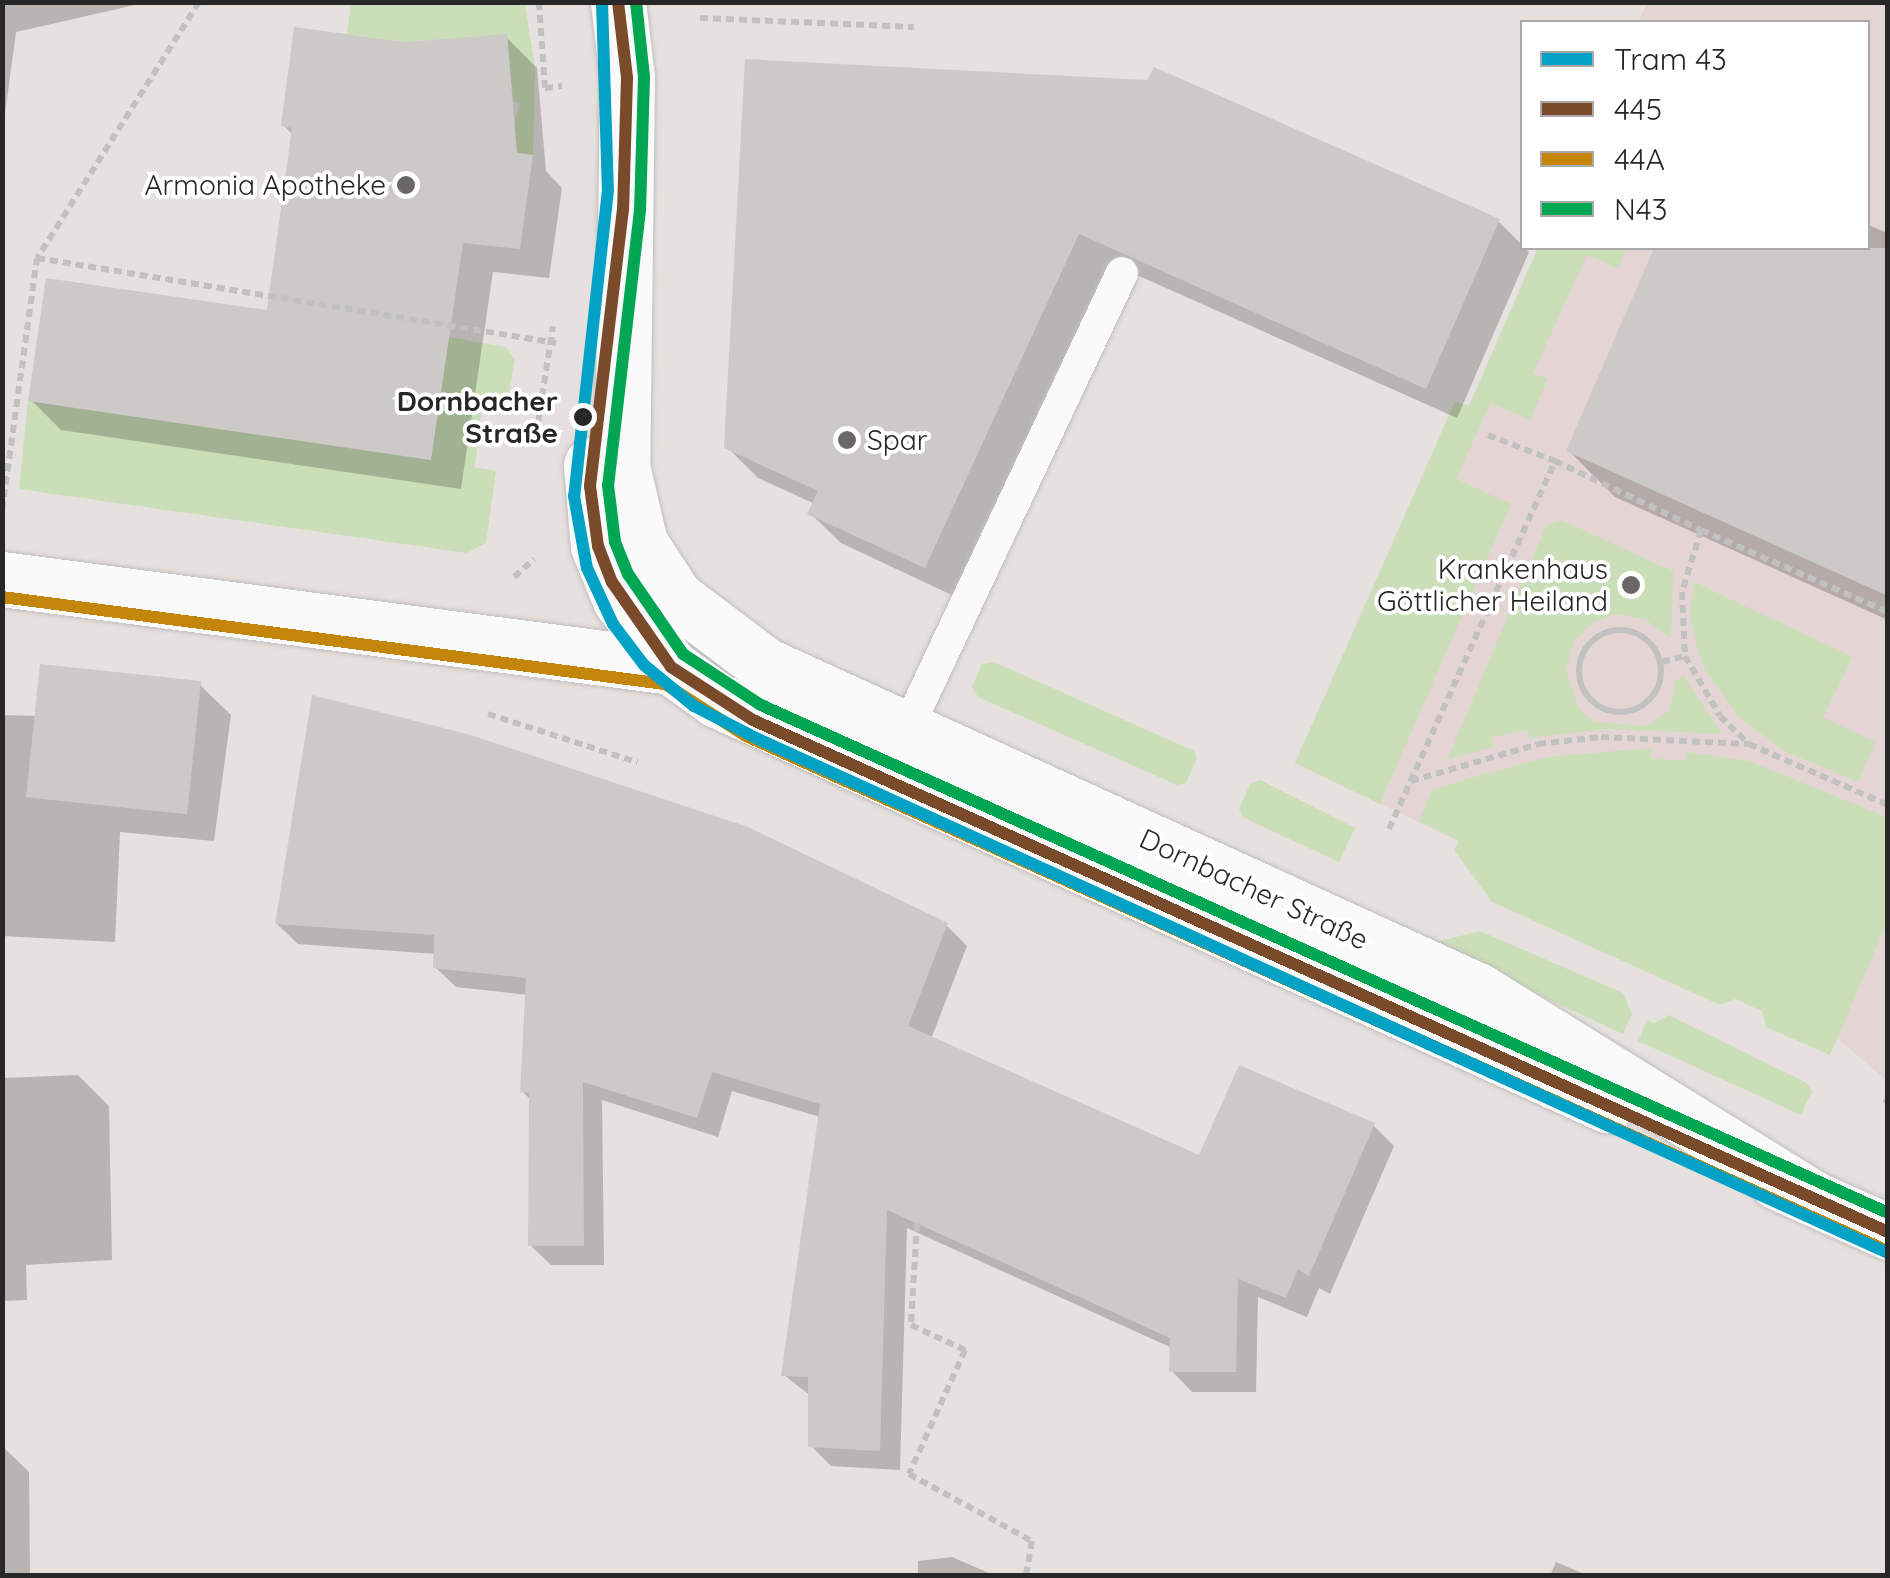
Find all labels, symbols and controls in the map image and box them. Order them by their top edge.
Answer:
legend [1520,20,1870,250]
text: Tram 43 [1614,40,1727,78]
text: 445 [1614,90,1662,128]
text: 44A [1614,140,1665,178]
place label: Armonia Apotheke [144,168,386,202]
marker: Armonia Apotheke [395,174,417,196]
text: N43 [1614,190,1667,228]
place label: Dornbacher Straße [397,384,558,450]
marker: Dornbacher Straße [567,401,599,433]
place label: Spar [867,423,927,457]
marker: Spar [836,429,858,451]
place label: Krankenhaus Göttlicher Heiland [1377,552,1608,618]
marker: Krankenhaus Göttlicher Heiland [1618,572,1644,598]
street label: Dornbacher Straße [1134,821,1374,957]

